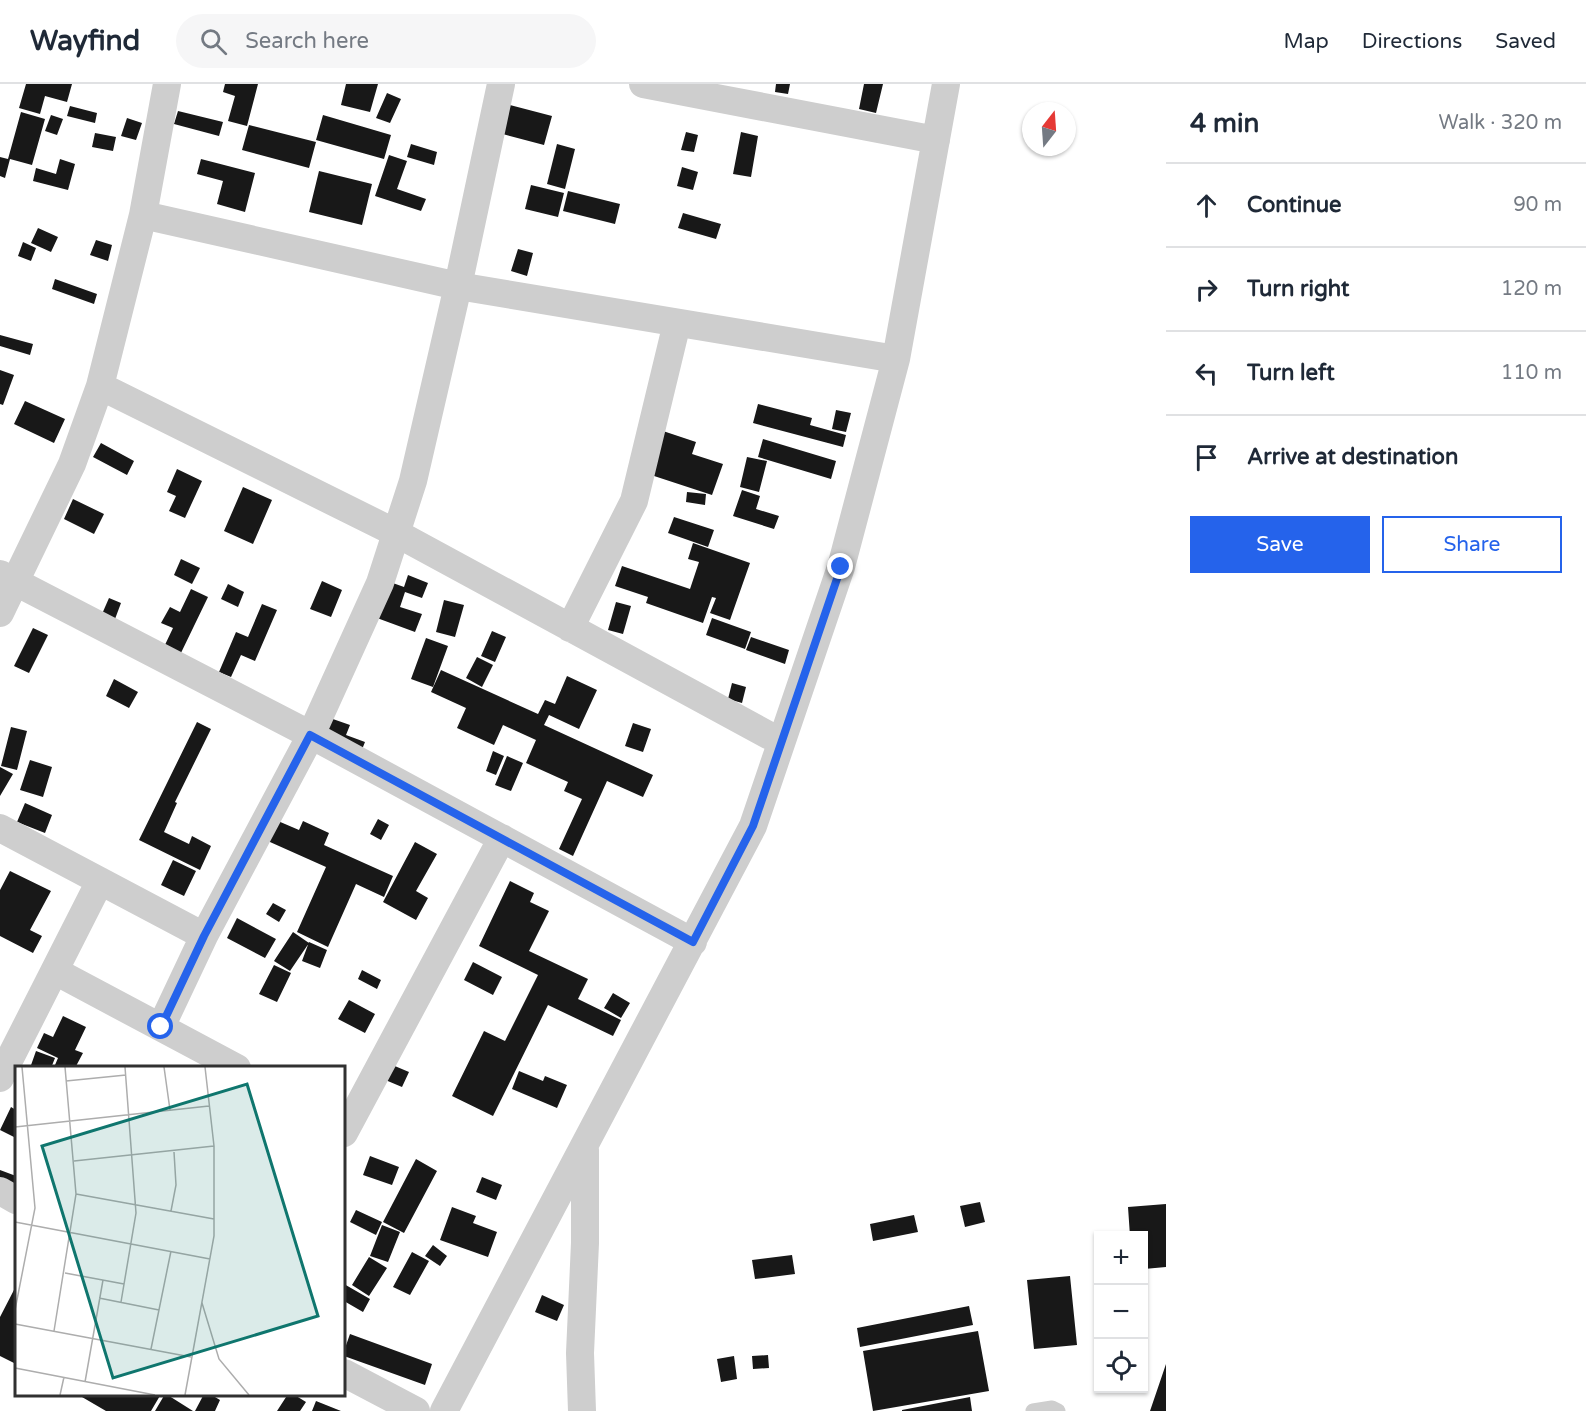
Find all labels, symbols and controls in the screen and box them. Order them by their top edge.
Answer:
search box [176,14,596,68]
text: Wayfind [30,24,140,58]
icon: search [197,25,230,58]
text: Search here [245,28,369,54]
text: Map [1283,29,1329,54]
text: Directions [1362,29,1462,54]
text: Saved [1495,29,1556,54]
north arrow [1022,102,1076,156]
text: 4 min [1190,108,1259,139]
text: Walk · 320 m [1439,111,1562,135]
icon: ahead [1190,189,1223,222]
text: Continue [1247,192,1342,218]
text: 90 m [1513,193,1562,217]
icon: right [1190,273,1223,306]
text: Turn right [1247,276,1349,302]
text: 120 m [1501,277,1562,301]
icon: left [1190,357,1223,390]
text: Turn left [1247,360,1335,386]
text: 110 m [1501,361,1562,385]
icon: arrive [1190,441,1223,474]
text: Arrive at destination [1247,444,1458,470]
button: Save [1190,516,1370,573]
button: Share [1382,516,1562,573]
route end [827,553,853,579]
route start [147,1013,173,1039]
inset map [15,1066,345,1396]
map controls [1094,1231,1148,1393]
button: + [1094,1231,1148,1285]
button: − [1094,1285,1148,1339]
button: locate [1094,1339,1148,1393]

